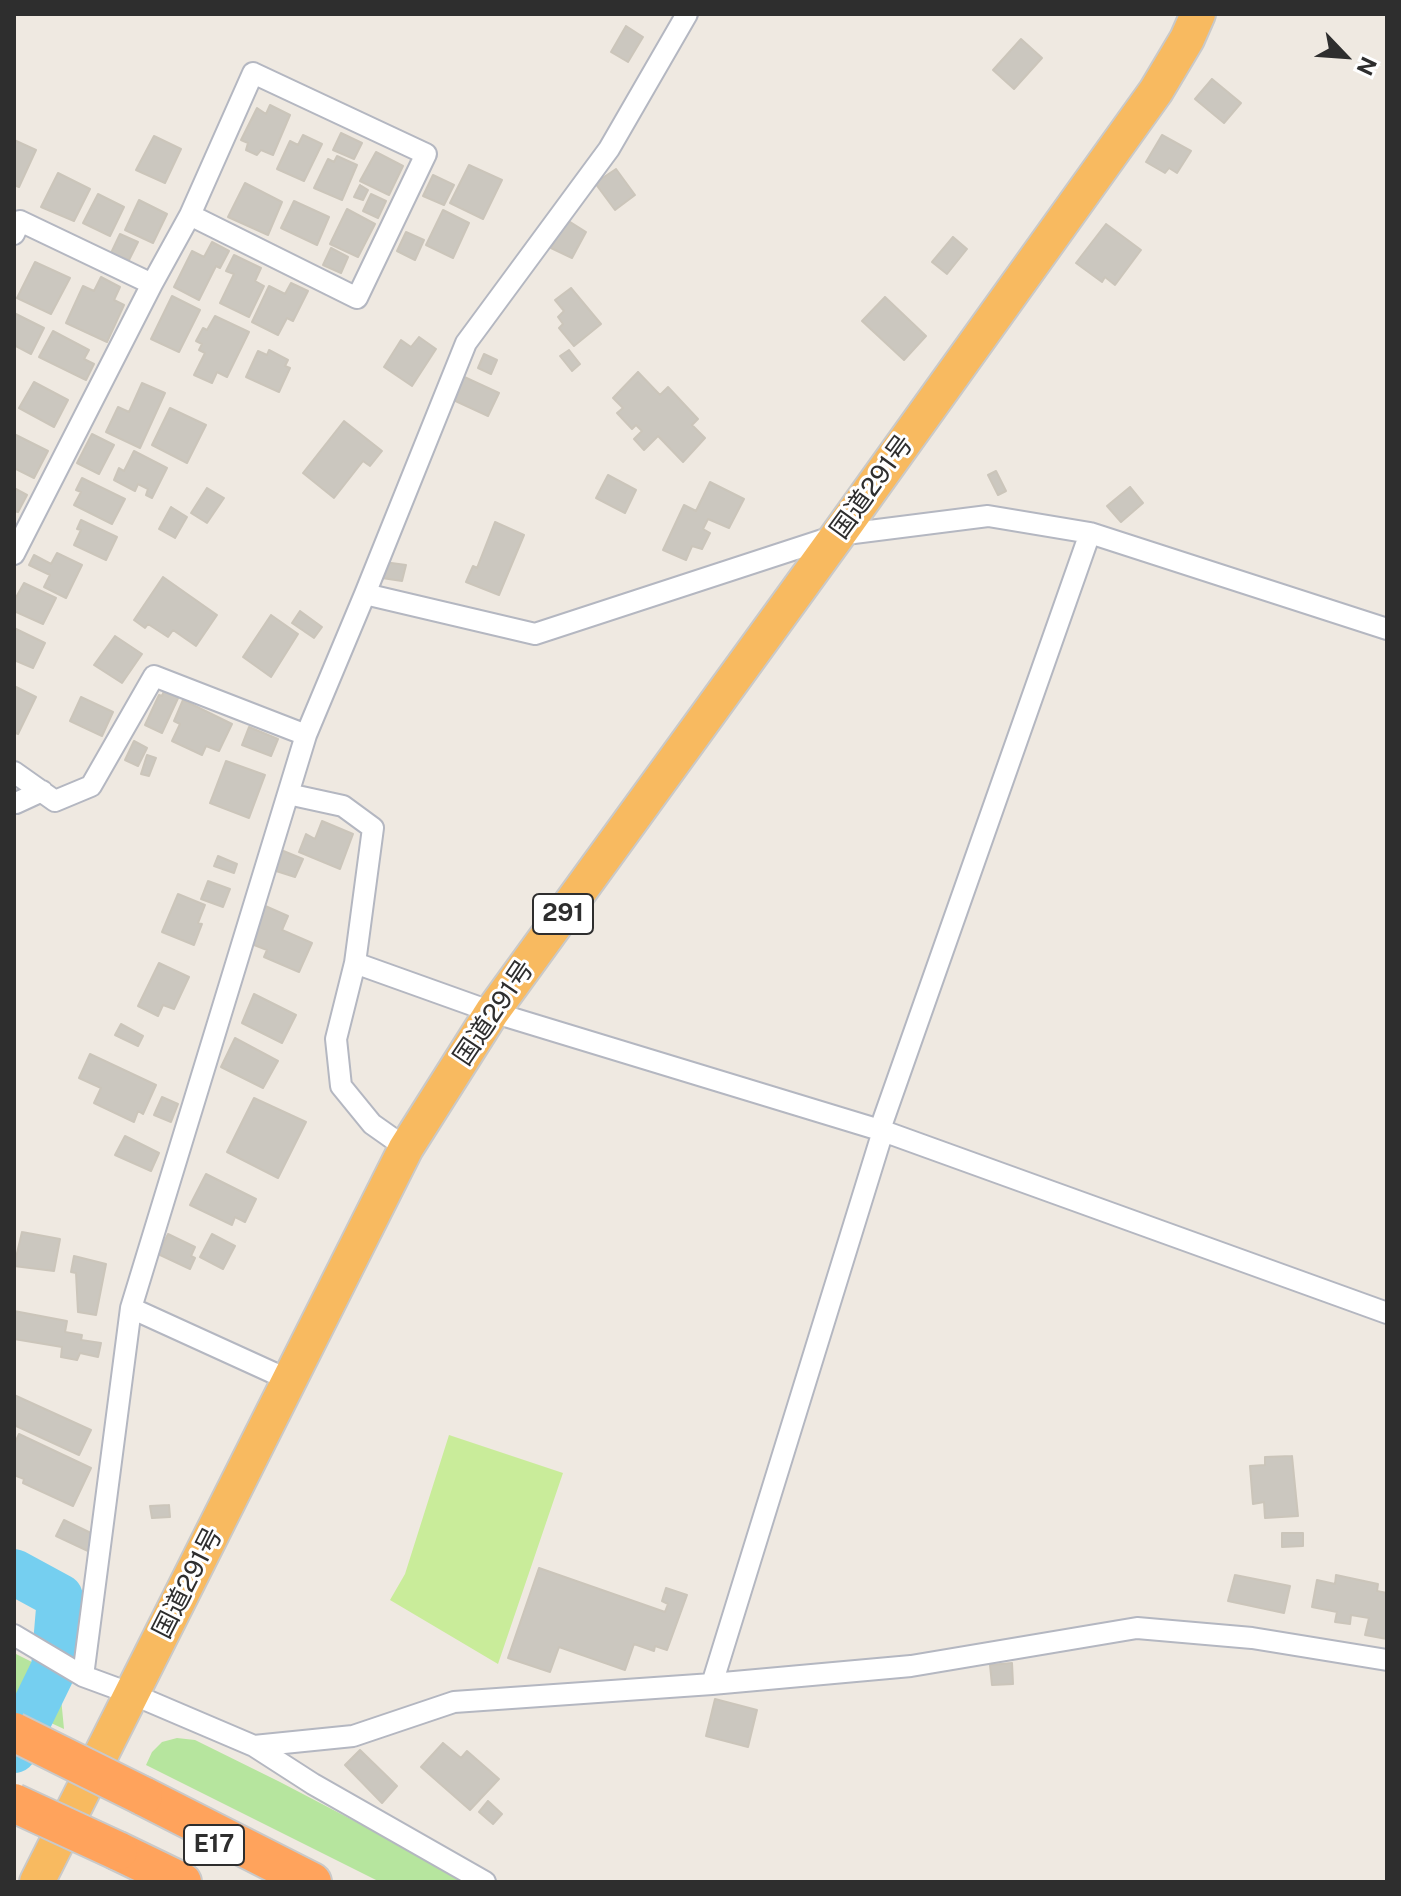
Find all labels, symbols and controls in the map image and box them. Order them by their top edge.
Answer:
north arrow [1305,16,1385,96]
text: N [1351,53,1382,79]
street label: 国道291号 [824,429,920,545]
road number: 291 [533,894,593,934]
street label: 国道291号 [447,954,541,1072]
street label: 国道291号 [147,1522,229,1644]
road number: E17 [184,1825,244,1865]

